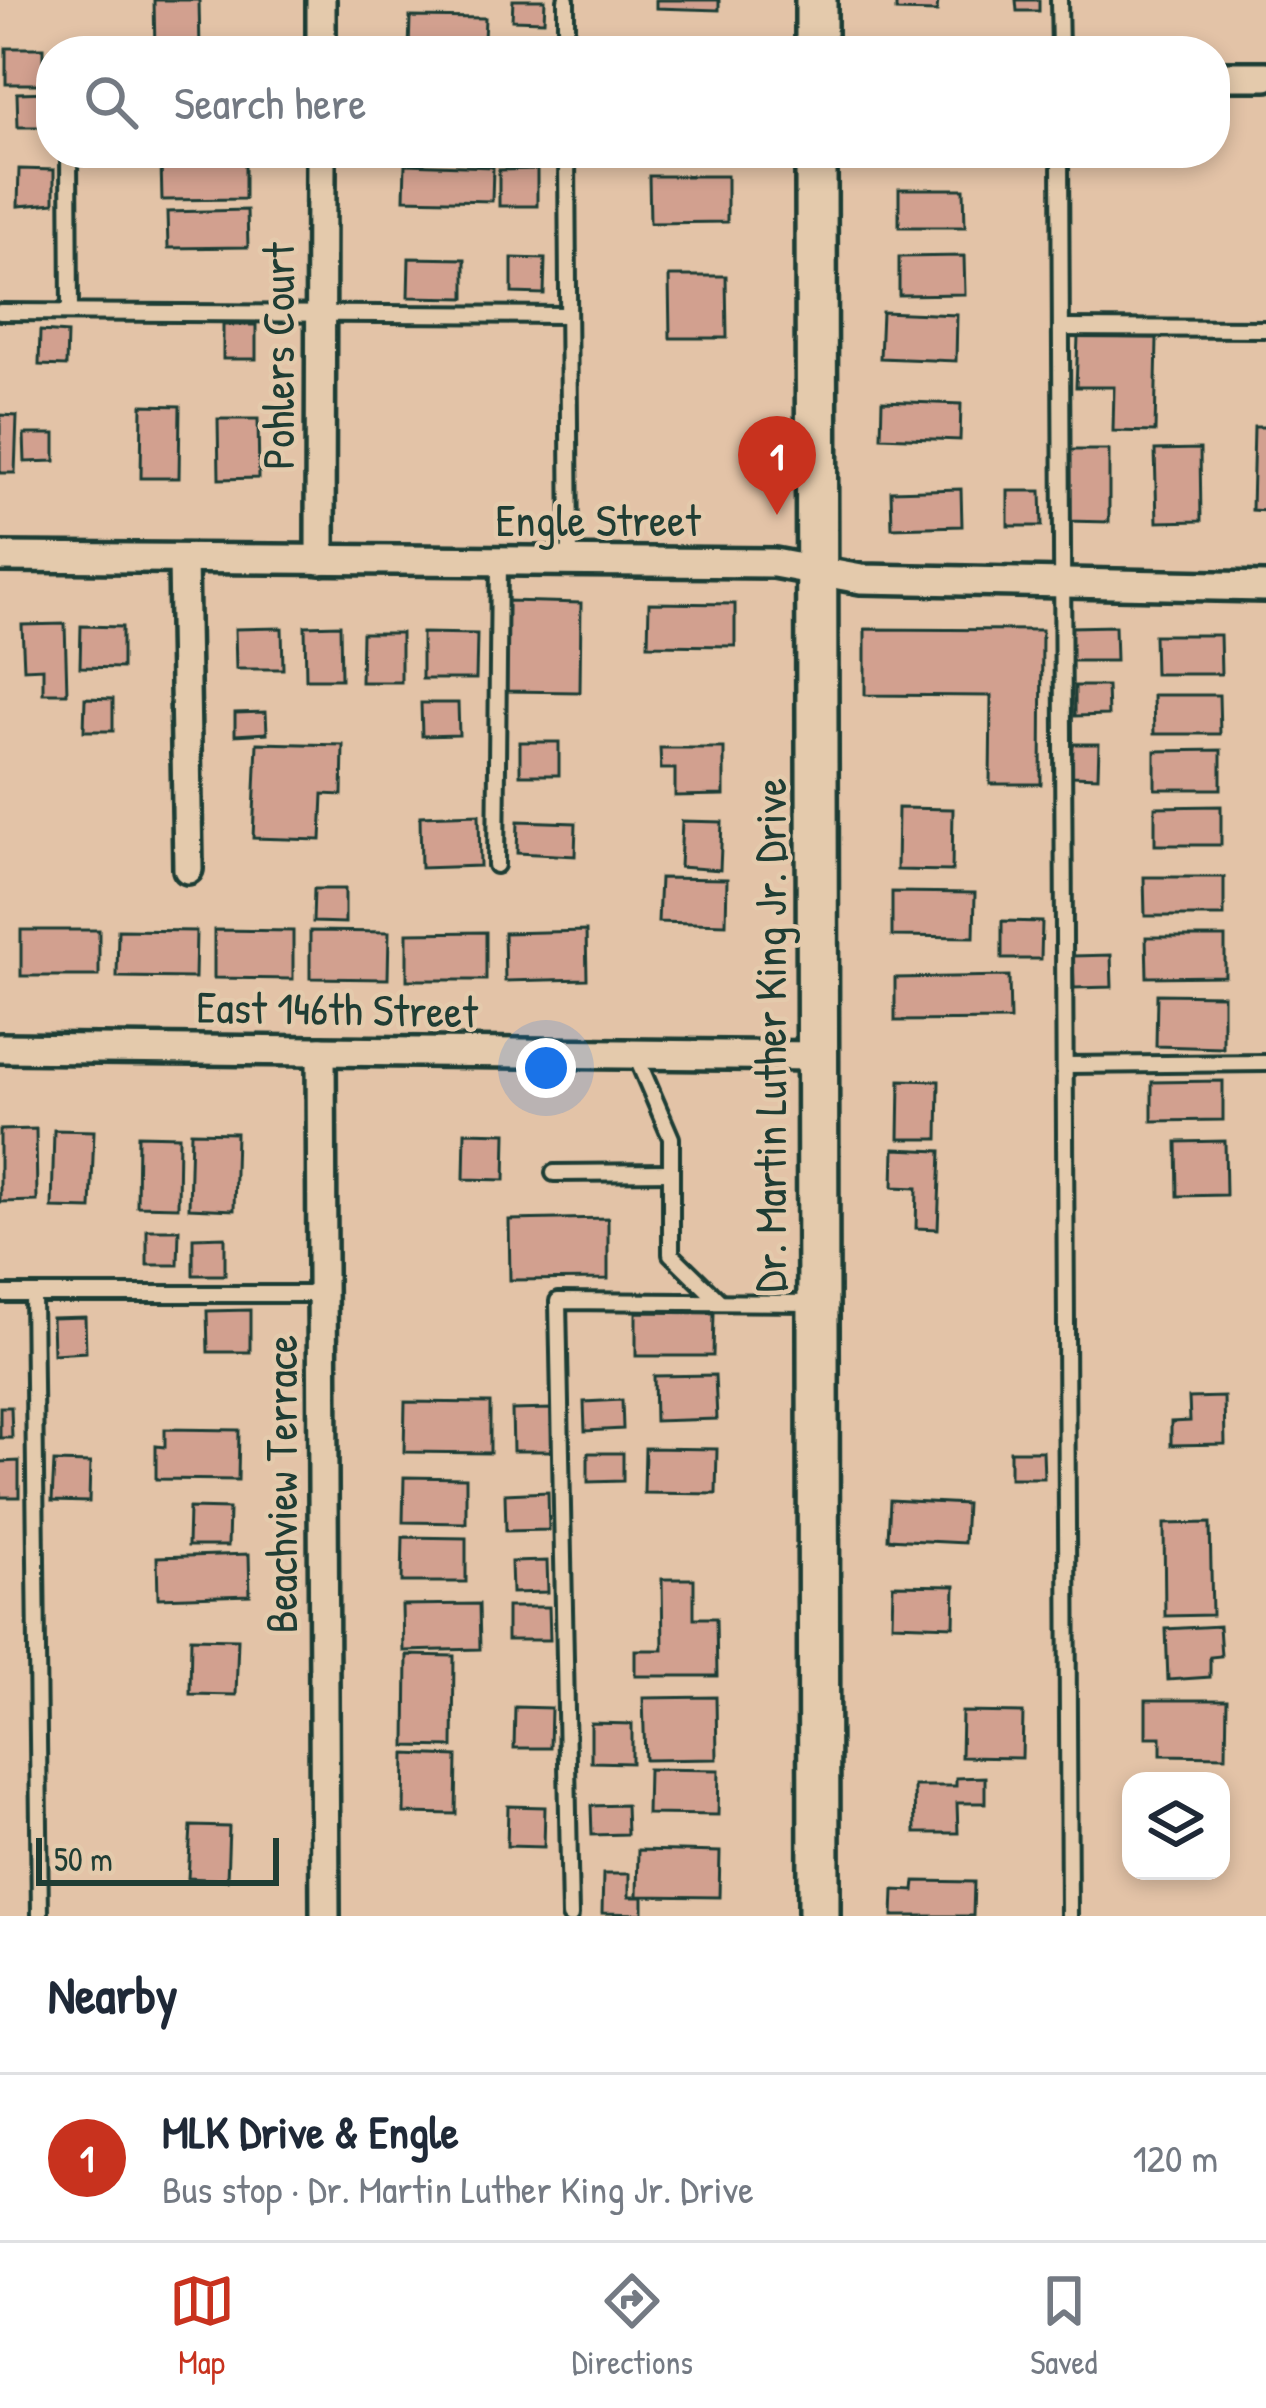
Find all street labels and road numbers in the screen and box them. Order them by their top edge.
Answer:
street label: Pohlers Court [247,242,308,470]
street label: Engle Street [495,489,701,550]
street label: Dr. Martin Luther King Jr. Drive [739,778,800,1292]
street label: East 146th Street [196,976,479,1041]
street label: Beachview Terrace [250,1335,311,1633]

